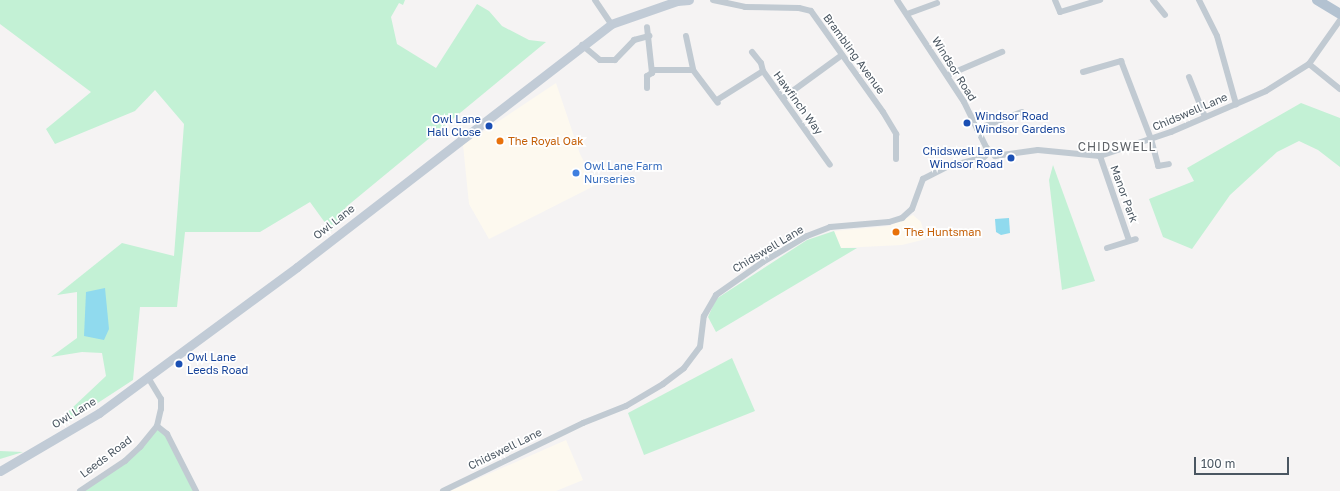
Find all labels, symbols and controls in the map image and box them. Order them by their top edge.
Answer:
street label: Brambling Avenue [820,11,888,97]
street label: Windsor Road [929,34,979,104]
street label: Hawfinch Way [771,69,825,137]
street label: Chidswell Lane [1150,90,1230,134]
place label: Windsor Road Windsor Gardens [975,110,1065,136]
place label: Owl Lane Hall Close [427,113,481,139]
marker: Windsor Road Windsor Gardens [962,118,972,128]
marker: Owl Lane Hall Close [484,121,494,131]
place label: The Royal Oak [508,134,583,148]
marker: The Royal Oak [495,136,505,146]
district label: CHIDSWELL [1078,140,1156,154]
place label: Chidswell Lane Windsor Road [923,145,1003,171]
marker: Chidswell Lane Windsor Road [1006,153,1016,163]
place label: Owl Lane Farm Nurseries [584,160,662,186]
street label: Manor Park [1108,164,1140,224]
marker: Owl Lane Farm Nurseries [571,168,581,178]
street label: Owl Lane [311,202,357,242]
street label: Chidswell Lane [730,223,806,275]
place label: The Huntsman [904,225,981,239]
marker: The Huntsman [891,227,901,237]
place label: Owl Lane Leeds Road [187,351,248,377]
marker: Owl Lane Leeds Road [174,359,184,369]
street label: Owl Lane [50,395,98,431]
street label: Chidswell Lane [466,425,544,473]
street label: Leeds Road [78,433,134,481]
scale bar [1196,449,1291,475]
text: 100 m [1201,456,1235,471]

